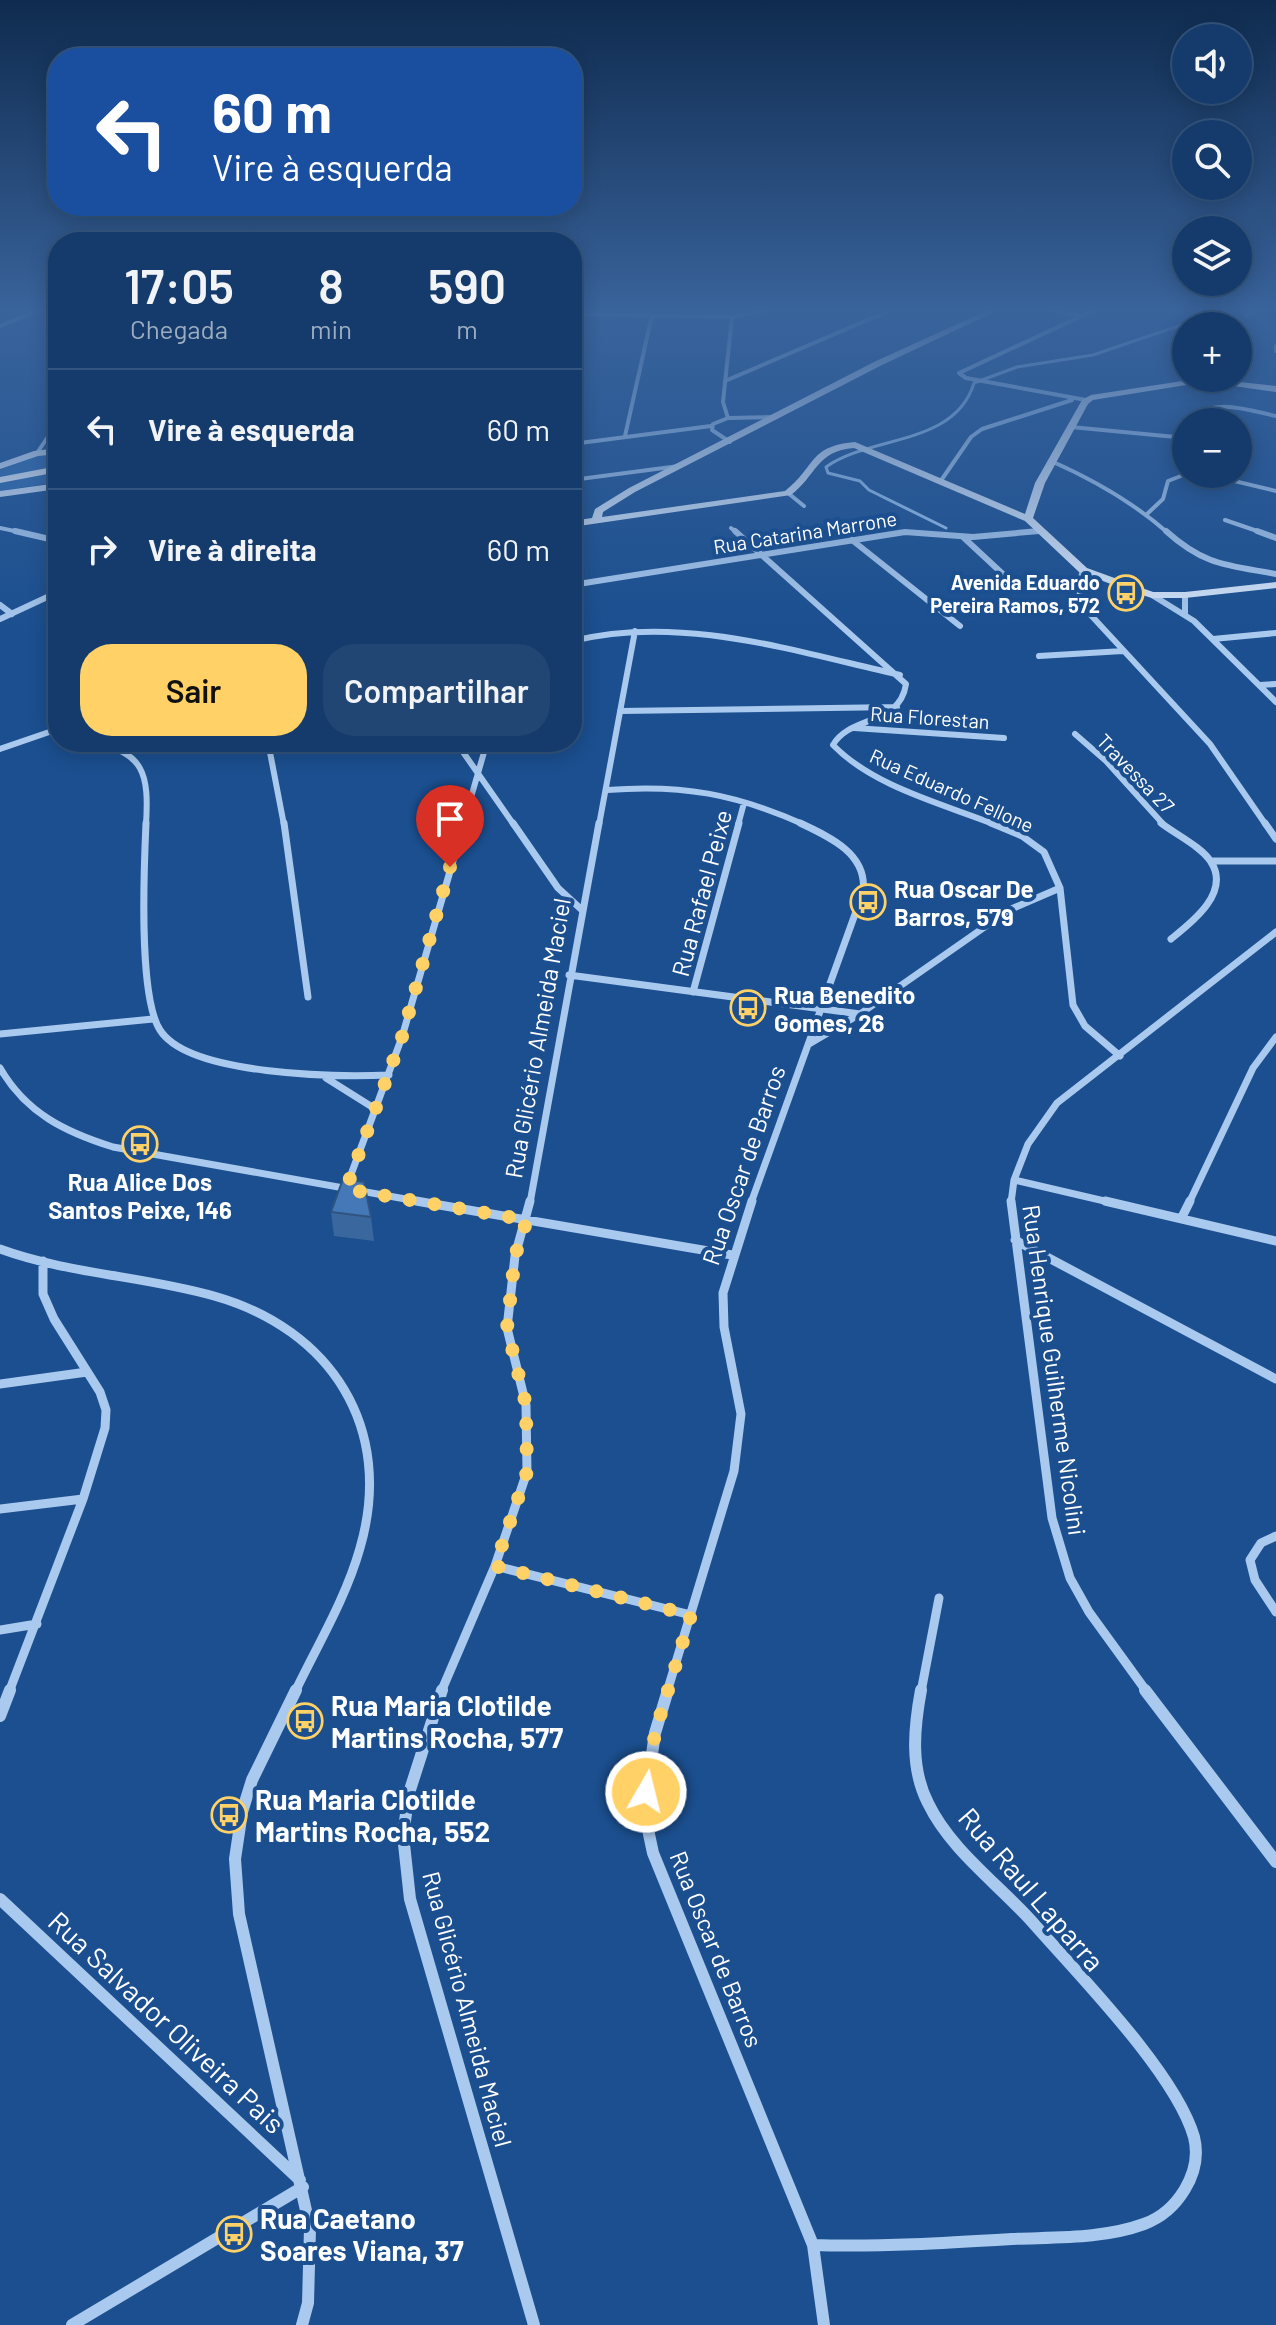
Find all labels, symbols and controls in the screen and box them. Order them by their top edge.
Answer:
map controls [1172,24,1252,488]
button: sound [1172,24,1252,104]
text: 60 m [212,77,332,144]
icon: left [80,80,184,184]
button: search [1172,120,1252,200]
text: Vire à esquerda [212,145,453,188]
button: layers [1172,216,1252,296]
text: 17:05 [124,256,234,314]
text: 8 [318,256,344,314]
text: 590 [428,256,506,314]
button: + [1172,312,1252,392]
text: Chegada [130,313,228,344]
text: min [310,313,352,344]
text: m [456,313,478,344]
icon: left [80,407,124,451]
button: − [1172,408,1252,488]
text: Vire à esquerda [148,411,355,447]
text: 60 m [487,411,550,447]
street label: Rua Catarina Marrone [712,506,898,558]
icon: right [80,527,124,571]
text: Vire à direita [148,531,317,567]
text: 60 m [487,531,550,567]
place label: Avenida Eduardo Pereira Ramos, 572 [930,570,1100,617]
bus stop icon: Avenida Eduardo Pereira Ramos, 572 [1107,574,1145,612]
button: Sair [80,644,307,736]
button: Compartilhar [323,644,550,736]
street label: Rua Florestan [870,701,990,733]
street label: Travessa 27 [1092,728,1180,818]
street label: Rua Eduardo Fellone [866,743,1038,837]
pin [416,785,484,867]
icon: arrive [428,797,472,841]
street label: Rua Rafael Peixe [665,806,737,980]
place label: Rua Oscar De Barros, 579 [894,874,1034,931]
bus stop icon: Rua Oscar De Barros, 579 [849,883,887,921]
street label: Rua Glicério Almeida Maciel [498,896,576,1180]
place label: Rua Benedito Gomes, 26 [774,980,915,1037]
bus stop icon: Rua Benedito Gomes, 26 [729,989,767,1027]
street label: Rua Oscar de Barros [695,1061,791,1269]
bus stop icon: Rua Alice Dos Santos Peixe, 146 [121,1125,159,1163]
place label: Rua Alice Dos Santos Peixe, 146 [48,1167,232,1224]
street label: Rua Henrique Guilherme Nicolini [1017,1203,1093,1537]
place label: Rua Maria Clotilde Martins Rocha, 577 [331,1688,563,1754]
bus stop icon: Rua Maria Clotilde Martins Rocha, 577 [286,1702,324,1740]
position arrow [604,1750,688,1834]
place label: Rua Maria Clotilde Martins Rocha, 552 [255,1782,490,1848]
bus stop icon: Rua Maria Clotilde Martins Rocha, 552 [210,1796,248,1834]
street label: Rua Raul Laparra [952,1800,1112,1978]
street label: Rua Oscar de Barros [664,1847,770,2051]
street label: Rua Glicério Almeida Maciel [417,1868,519,2150]
street label: Rua Salvador Oliveira Pais [42,1904,292,2140]
place label: Rua Caetano Soares Viana, 37 [260,2201,464,2267]
bus stop icon: Rua Caetano Soares Viana, 37 [215,2215,253,2253]

